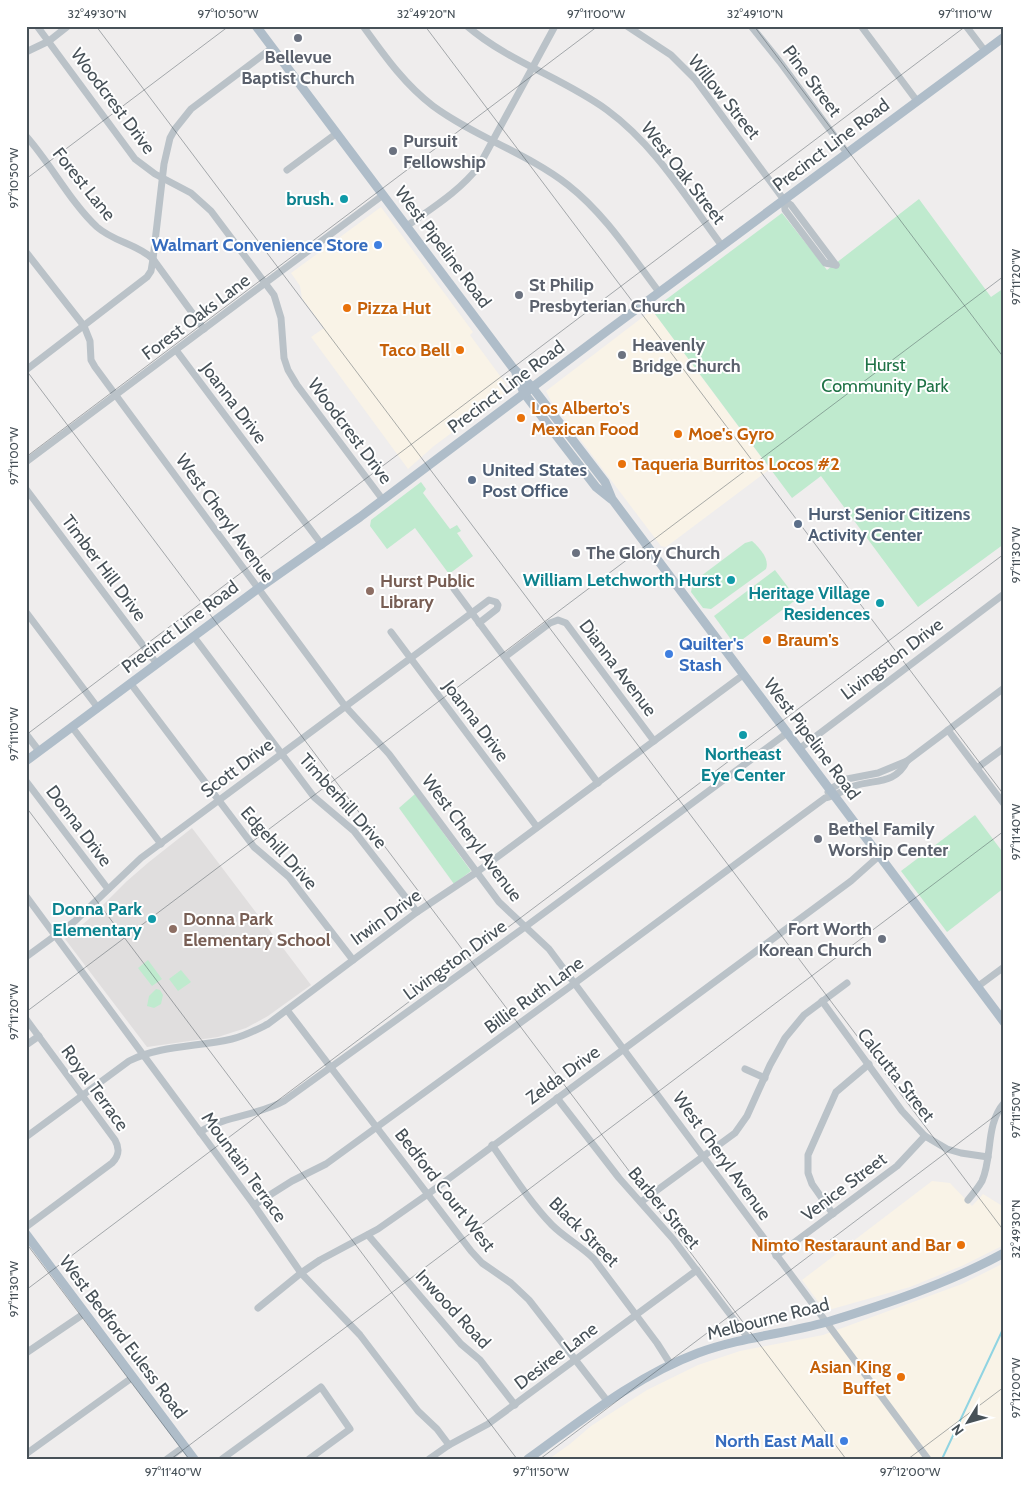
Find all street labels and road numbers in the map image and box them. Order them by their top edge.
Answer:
street label: Pine Street [778,41,846,121]
street label: Woodcrest Drive [66,44,160,158]
street label: Willow Street [683,50,765,144]
street label: Precinct Line Road [768,94,894,196]
street label: West Oak Street [636,117,730,229]
street label: Forest Lane [48,143,120,225]
street label: West Pipeline Road [390,182,496,312]
street label: Forest Oaks Lane [138,269,254,365]
street label: Precinct Line Road [443,336,569,438]
street label: Joanna Drive [196,357,272,448]
street label: Woodcrest Drive [303,374,397,488]
street label: West Cheryl Avenue [171,450,279,586]
street label: Timber Hill Drive [57,511,151,625]
street label: Precinct Line Road [117,576,243,678]
street label: Livingston Drive [837,613,947,705]
street label: Dianna Avenue [575,615,661,721]
street label: West Pipeline Road [759,674,865,804]
street label: Joanna Drive [438,675,514,766]
street label: Scott Drive [196,734,278,802]
street label: Timberhill Drive [295,749,391,853]
street label: West Cheryl Avenue [417,770,527,906]
street label: Donna Drive [41,781,117,871]
street label: Edgehill Drive [236,802,322,894]
street label: Irwin Drive [347,884,425,950]
street label: Livingston Drive [399,915,511,1005]
street label: Billie Ruth Lane [480,952,588,1038]
street label: Calcutta Street [853,1024,939,1126]
street label: Royal Terrace [57,1041,133,1135]
street label: Zelda Drive [522,1041,604,1109]
street label: West Cheryl Avenue [668,1088,776,1224]
street label: Mountain Terrace [197,1108,291,1226]
street label: Bedford Court West [390,1124,500,1256]
street label: Venice Street [797,1148,891,1226]
street label: Barber Street [623,1163,705,1253]
street label: Black Street [544,1192,624,1272]
street label: West Bedford Euless Road [54,1251,192,1423]
street label: Inwood Road [411,1265,495,1353]
street label: Melbourne Road [705,1293,831,1345]
street label: Desiree Lane [510,1318,602,1394]

